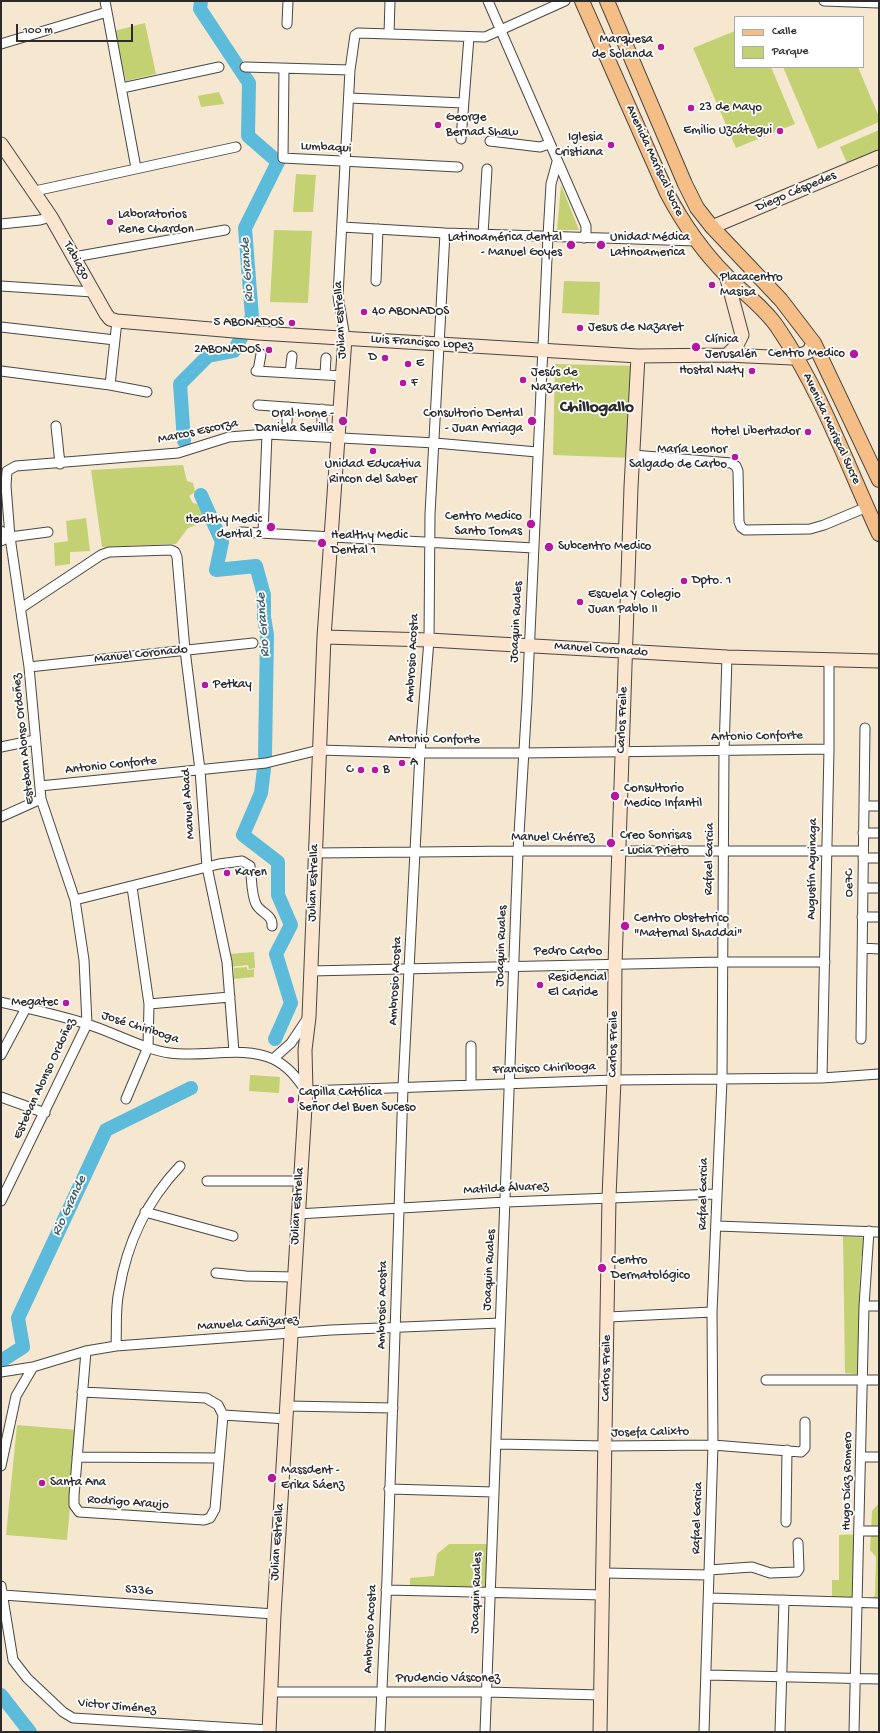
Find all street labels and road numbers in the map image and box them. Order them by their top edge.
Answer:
street label: Avenida Mariscal Sucre [621,103,687,219]
street label: Lumbaqui [300,139,352,157]
street label: Diego Céspedes [753,168,839,216]
street label: Tabiazo [59,239,93,283]
street label: Julian Estrella [331,281,351,359]
street label: Luis Francisco Lopez [370,332,474,354]
street label: Avenida Mariscal Sucre [798,371,864,487]
street label: Marcos Escorza [157,416,239,448]
street label: Joaquin Ruales [507,581,527,663]
street label: Ambrosio Acosta [403,613,423,703]
street label: Manuel Coronado [554,639,648,661]
street label: Manuel Coronado [93,642,189,668]
street label: Esteban Alonso Ordoñez [9,673,39,805]
street label: Carlos Freile [614,686,632,754]
street label: Antonio Conforte [711,728,803,746]
street label: Antonio Conforte [388,731,480,749]
street label: Antonio Conforte [64,753,158,779]
street label: Manuel Abad [179,768,199,840]
street label: Augustín Aguinaga [804,818,822,920]
street label: Rafael Garcia [702,823,718,895]
street label: Manuel Chérrez [511,830,595,846]
street label: Julian Estrella [305,844,323,922]
street label: Oe7C [842,869,858,897]
street label: Joaquin Ruales [493,905,511,987]
street label: Ambrosio Acosta [386,936,406,1026]
street label: Pedro Carbo [534,944,602,960]
street label: José Chiriboga [99,1008,181,1048]
street label: Carlos Freile [606,1011,622,1077]
street label: Esteban Alonso Ordoñez [10,1016,80,1142]
street label: Francisco Chiriboga [492,1059,596,1079]
street label: Rafael Garcia [696,1158,712,1230]
street label: Julian Estrella [288,1167,308,1245]
street label: Matilde Álvarez [463,1179,549,1199]
street label: Joaquin Ruales [480,1229,500,1311]
street label: Ambrosio Acosta [374,1261,392,1349]
street label: Manuela Cañizarez [197,1313,299,1335]
street label: Carlos Freile [599,1335,615,1401]
street label: Josefa Calixto [611,1425,689,1441]
street label: Hugo Díaz Romero [839,1431,857,1531]
street label: Rafael Garcia [689,1482,707,1554]
street label: Rodrigo Araujo [87,1492,169,1514]
street label: Julian Estrella [268,1503,288,1581]
street label: Joaquin Ruales [468,1552,486,1634]
street label: S33G [125,1582,153,1600]
street label: Ambrosio Acosta [361,1584,381,1674]
street label: Prudencio Vásconez [396,1671,500,1687]
street label: Victor Jiménez [77,1696,157,1718]

